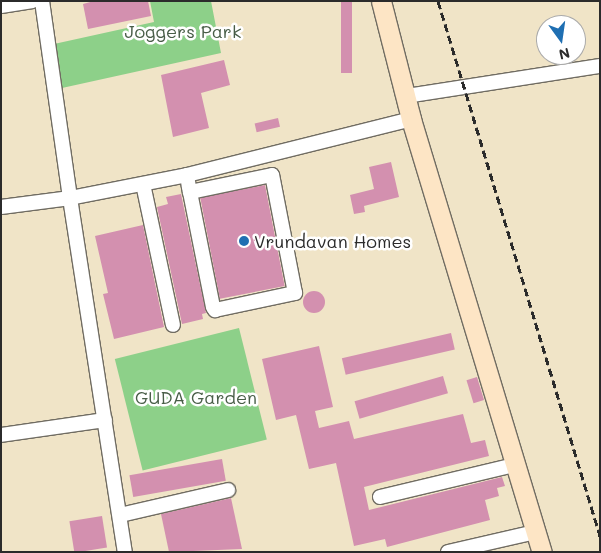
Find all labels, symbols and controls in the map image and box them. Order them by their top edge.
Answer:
north arrow [536,15,586,65]
park label: Joggers Park [125,20,241,42]
text: N [557,44,572,65]
place label: Vrundavan Homes [254,230,411,252]
marker: Vrundavan Homes [238,235,250,247]
park label: GUDA Garden [135,386,257,408]

